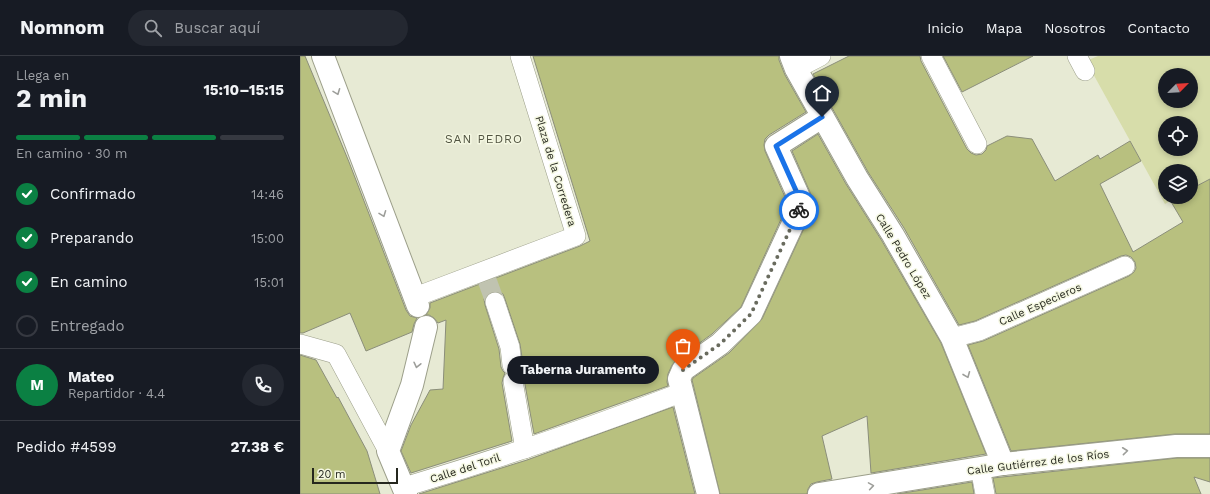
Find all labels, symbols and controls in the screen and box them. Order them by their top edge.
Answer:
search box [128,10,408,46]
text: Nomnom [20,16,104,39]
icon: search [142,17,164,39]
text: Buscar aquí [174,19,260,37]
text: Inicio [927,20,964,36]
text: Mapa [986,20,1022,36]
text: Nosotros [1044,20,1106,36]
text: Contacto [1128,20,1190,36]
text: Llega en [16,68,69,83]
north arrow [1158,68,1198,108]
map controls [1158,68,1198,204]
pin [805,76,839,117]
text: 15:10–15:15 [203,81,284,99]
icon: home [811,82,833,104]
text: 2 min [16,83,87,113]
one-way arrow [332,89,340,96]
street label: Plaza de la Corredera [532,114,579,228]
button: locate [1158,116,1198,156]
district label: SAN PEDRO [445,132,523,146]
text: En camino · 30 m [16,146,127,161]
button: layers [1158,164,1198,204]
icon: check [16,183,38,205]
text: Confirmado [50,185,136,203]
text: 14:46 [251,187,284,202]
courier [779,190,819,230]
icon: bike [788,199,810,221]
one-way arrow [379,210,387,217]
street label: Calle Pedro López [873,211,934,301]
icon: check [16,227,38,249]
text: Preparando [50,229,134,247]
text: 15:00 [251,231,284,246]
icon: check [16,271,38,293]
text: En camino [50,273,127,291]
text: 15:01 [254,275,284,290]
street label: Calle Especieros [997,280,1084,328]
text: Entregado [50,317,124,335]
pin [666,329,700,370]
icon: bag [672,335,694,357]
callout: Taberna Juramento [507,356,659,384]
one-way arrow [413,361,422,368]
text: Taberna Juramento [520,362,646,377]
button: phone [242,364,284,406]
text: Mateo [68,368,114,386]
one-way arrow [962,370,970,378]
text: M [30,376,44,394]
text: Repartidor · 4.4 [68,386,165,401]
text: Pedido #4599 [16,438,117,456]
text: 27.38 € [231,438,284,456]
street label: Calle Gutiérrez de los Ríos [966,447,1110,478]
one-way arrow [1122,447,1128,456]
street label: Calle del Toril [428,451,503,486]
scale bar [312,466,398,485]
text: 20 m [318,468,346,481]
one-way arrow [868,482,874,491]

